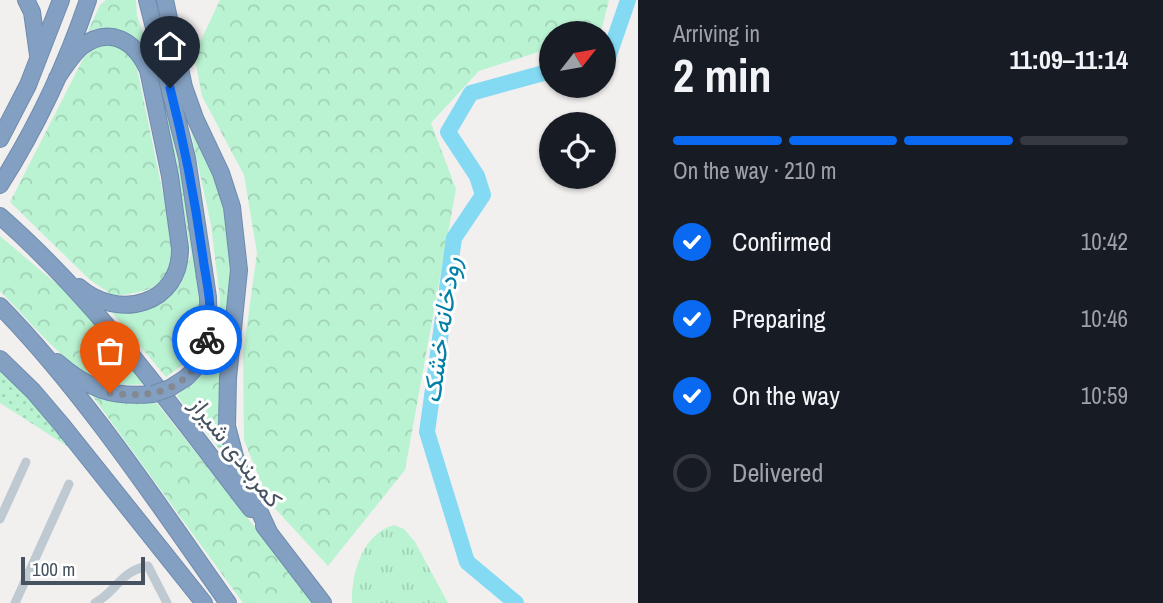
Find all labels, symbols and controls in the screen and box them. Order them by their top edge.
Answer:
pin [140,16,200,88]
text: Arriving in [673,18,760,49]
north arrow [539,21,616,98]
map controls [539,21,616,189]
icon: home [151,27,189,65]
text: 11:09–11:14 [1009,42,1128,77]
text: 2 min [673,44,772,106]
button: locate [539,112,616,189]
text: On the way · 210 m [673,155,837,186]
icon: check [673,223,711,261]
text: Confirmed [732,224,832,259]
text: 10:42 [1081,226,1128,257]
water label: رودخانه خشک [413,254,468,405]
icon: check [673,300,711,338]
text: Preparing [732,301,826,336]
text: 10:46 [1081,303,1128,334]
courier [172,305,242,375]
pin [80,321,140,393]
icon: bike [188,321,226,359]
icon: bag [91,332,129,370]
icon: check [673,377,711,415]
text: On the way [732,378,840,413]
text: 10:59 [1081,380,1128,411]
street label: کمربندی شیراز [183,388,290,514]
text: Delivered [732,455,823,490]
scale bar [21,554,145,586]
text: 100 m [32,556,75,582]

